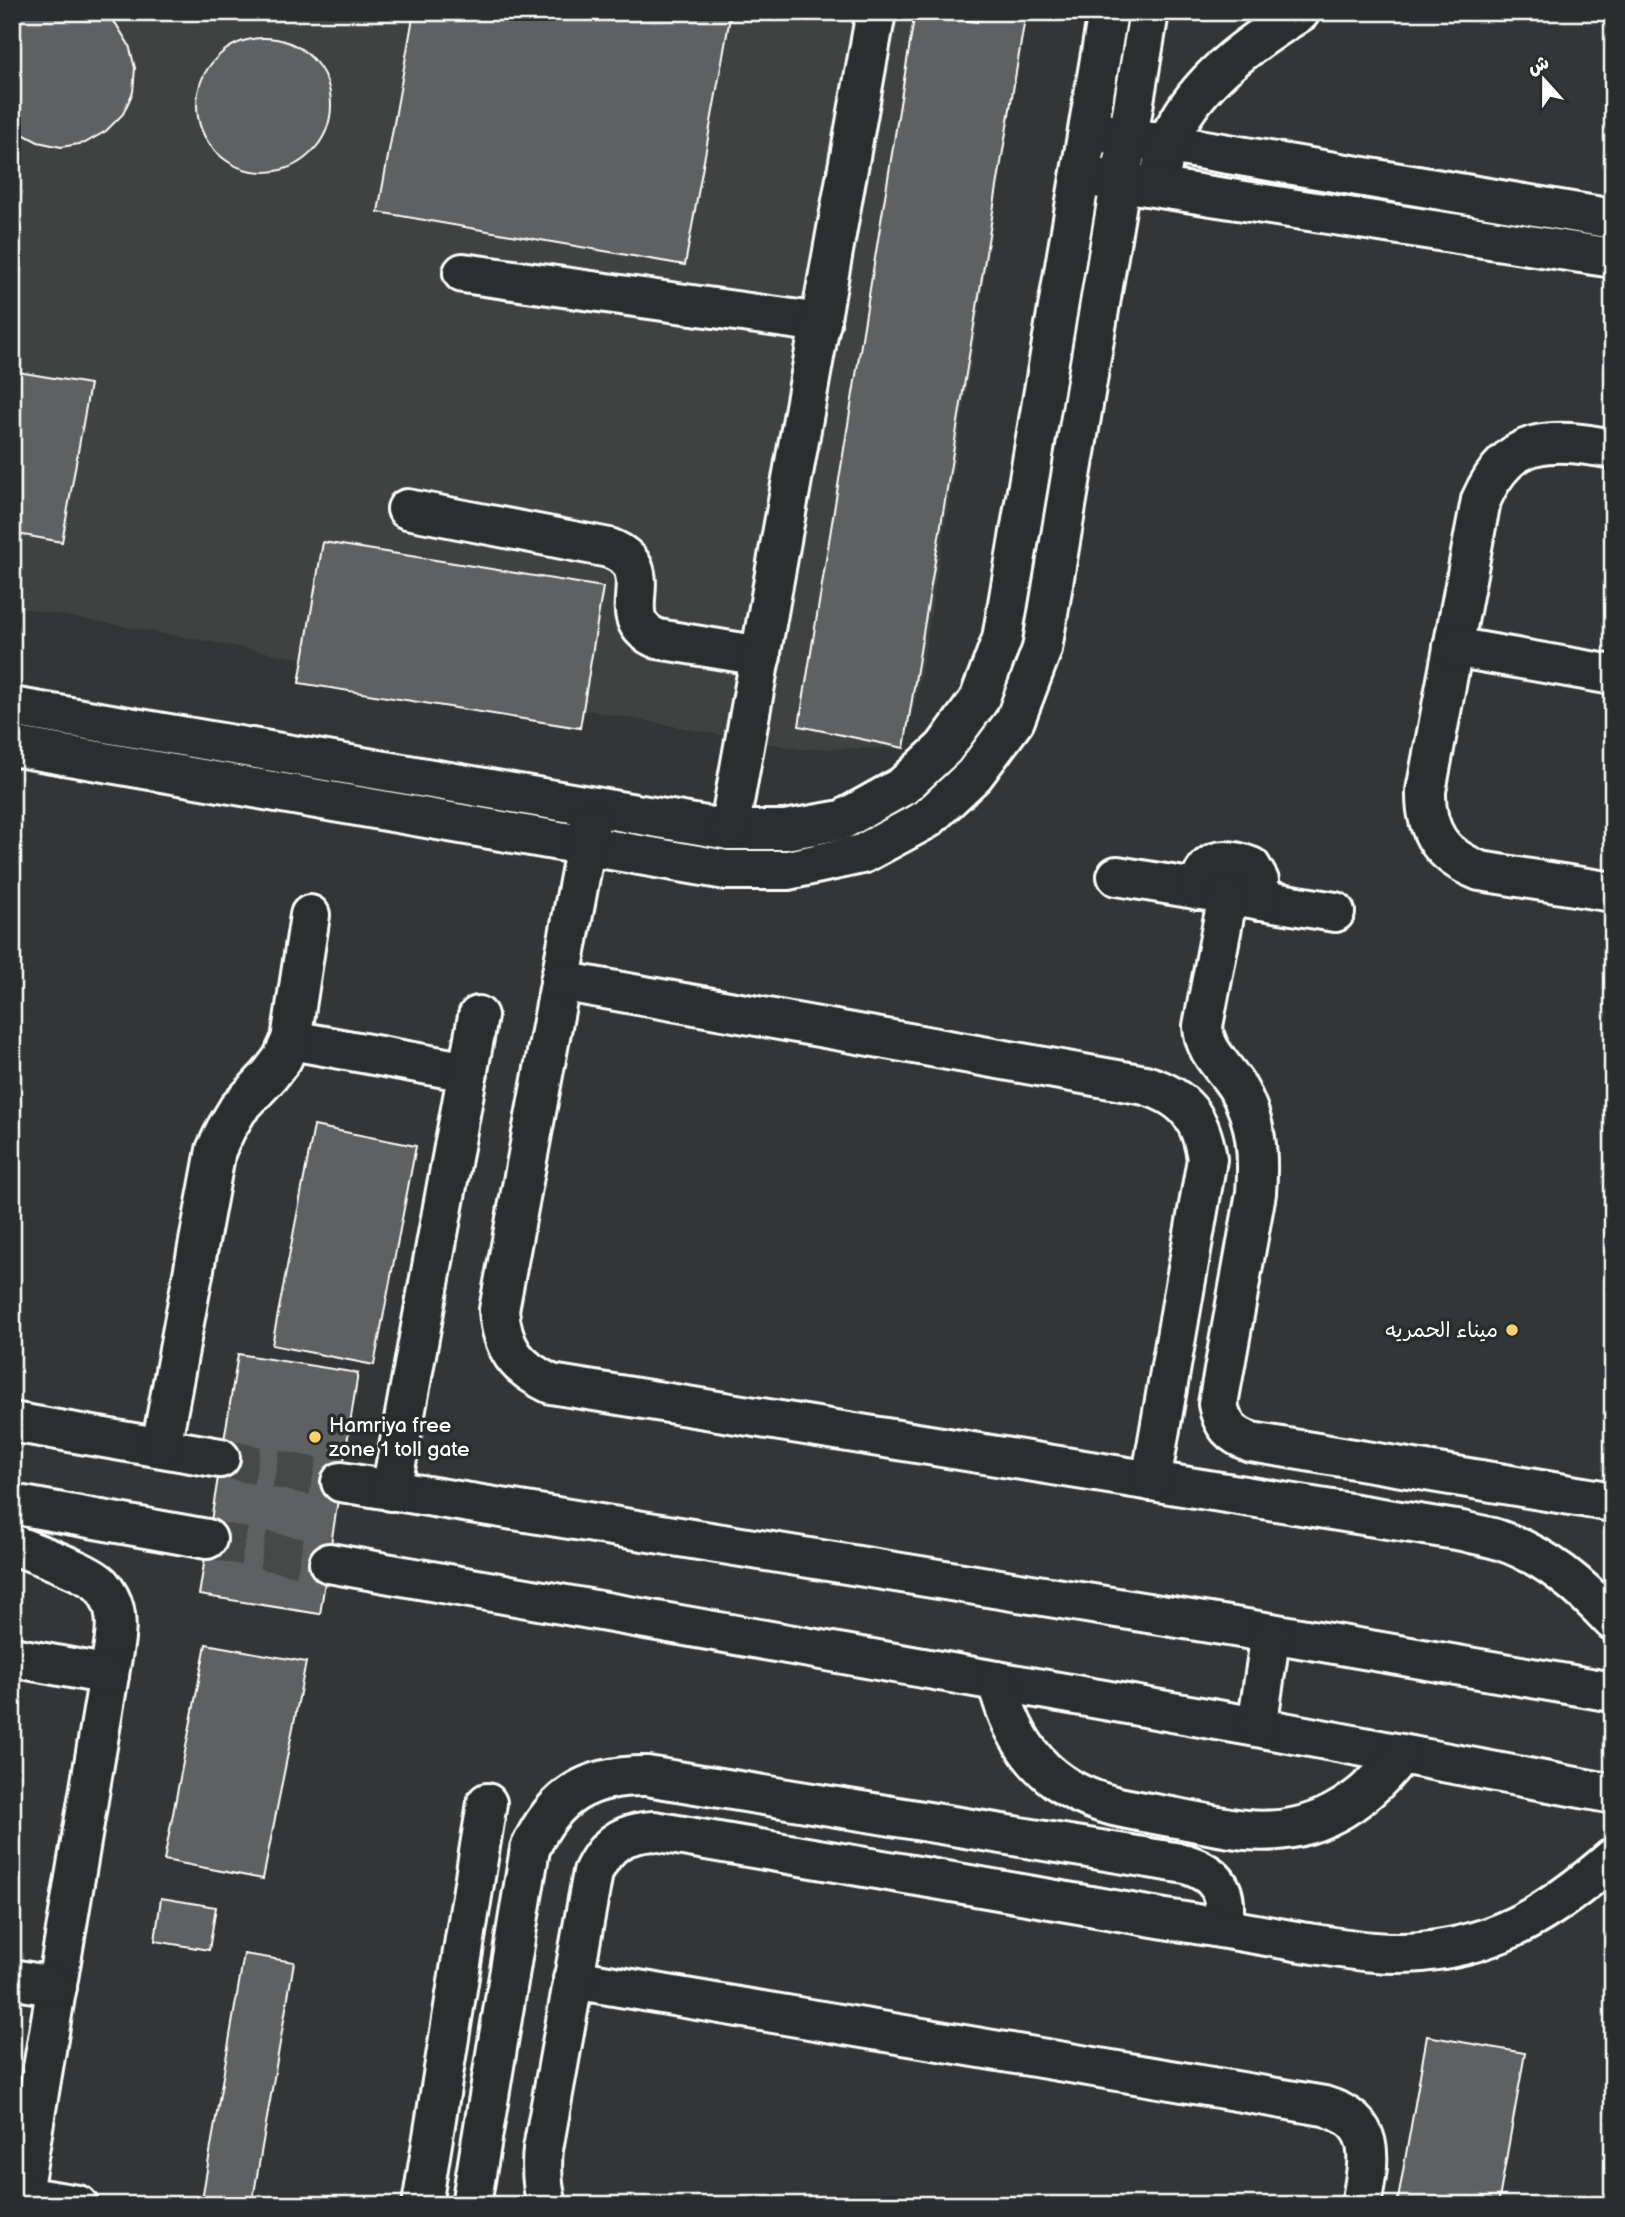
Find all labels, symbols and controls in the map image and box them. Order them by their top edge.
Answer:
north arrow [1510,46,1580,116]
text: ش [1525,51,1552,80]
place label: ميناء الحمريه [1385,1318,1498,1343]
marker: ميناء الحمريه [1504,1322,1520,1338]
place label: Hamriya free zone 1 toll gate [329,1413,470,1462]
marker: Hamriya free zone 1 toll gate [307,1429,323,1445]

